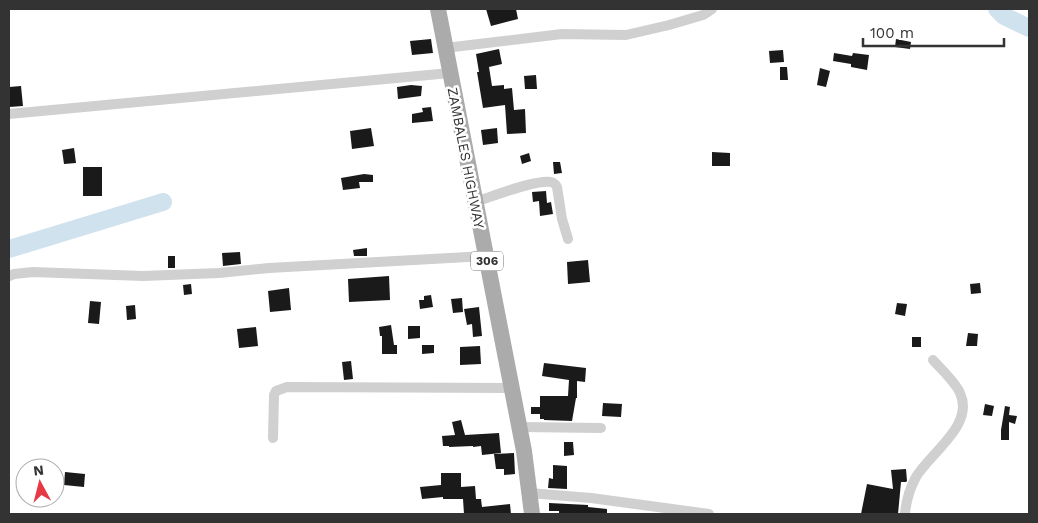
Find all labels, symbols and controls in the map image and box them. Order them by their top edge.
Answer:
scale bar [863,15,1004,47]
text: 100 m [870,24,914,42]
street label: ZAMBALES HIGHWAY [444,86,488,230]
road number: 306 [471,252,503,270]
north arrow [15,458,65,508]
text: N [32,462,45,479]

